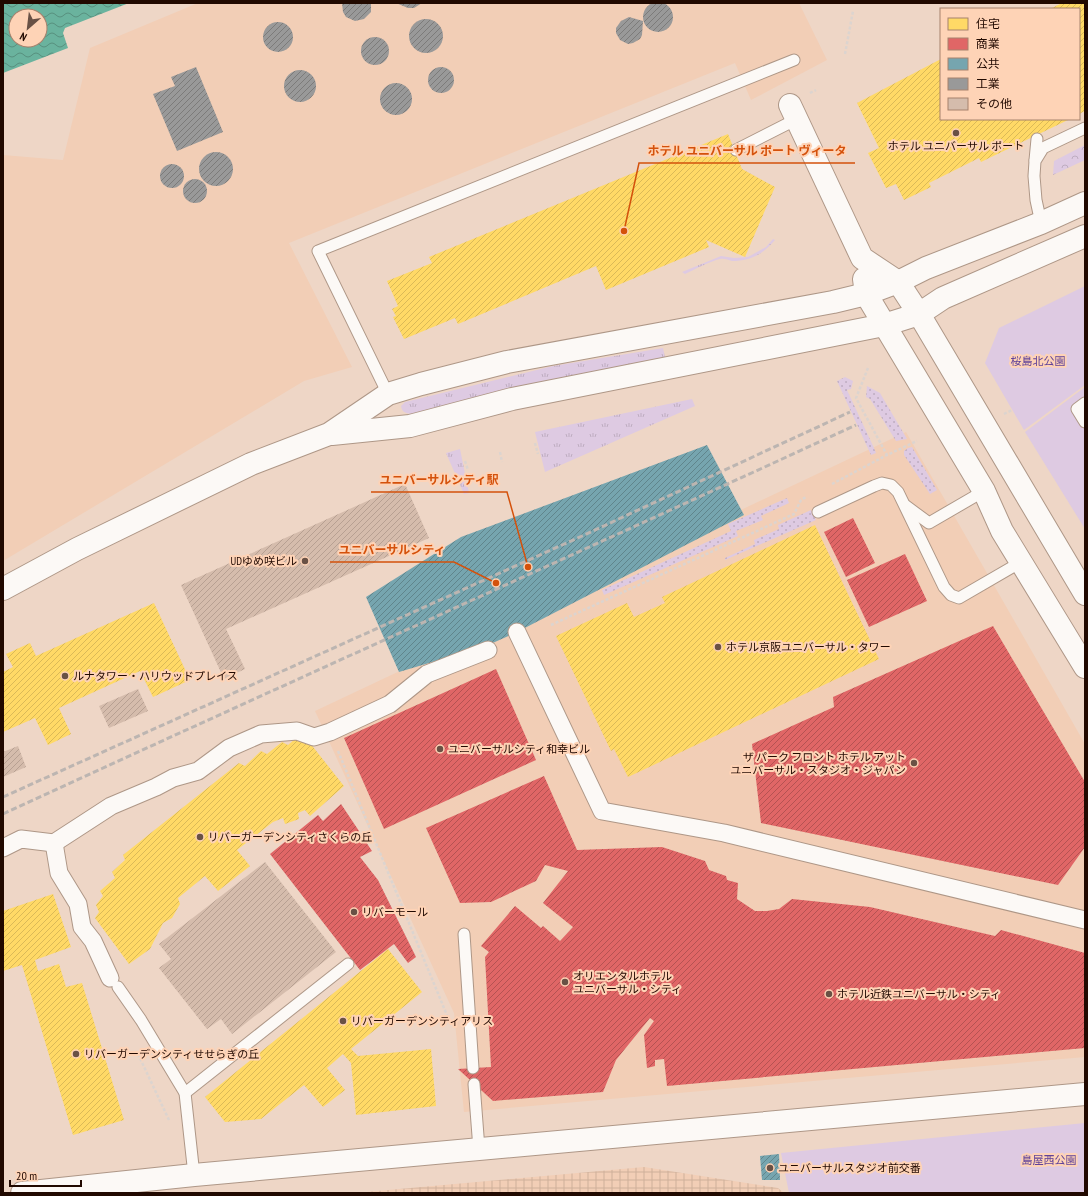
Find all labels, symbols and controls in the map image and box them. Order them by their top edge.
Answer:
north arrow [8,8,48,48]
legend [940,8,1080,120]
text: 住宅 [976,16,1000,31]
text: N [17,29,29,44]
text: 商業 [976,36,1000,51]
text: 公共 [976,56,1000,71]
text: 工業 [976,76,1000,91]
text: その他 [976,96,1012,111]
marker: ホテル ユニバーサル ポート [951,128,961,138]
callout: ホテル ユニバーサル ポート ヴィータ [639,139,855,163]
place label: ホテル ユニバーサル ポート [888,139,1024,153]
text: ホテル ユニバーサル ポート ヴィータ [647,143,847,158]
park label: 桜島北公園 [1011,354,1066,368]
callout: ユニバーサルシティ駅 [371,468,507,492]
text: ユニバーサルシティ駅 [379,472,499,487]
callout: ユニバーサルシティ [330,538,454,562]
text: ユニバーサルシティ [338,542,446,557]
place label: UDゆめ咲ビル [230,554,297,568]
marker: UDゆめ咲ビル [300,556,310,566]
place label: ホテル京阪ユニバーサル・タワー [726,640,891,654]
marker: ホテル京阪ユニバーサル・タワー [713,642,723,652]
place label: ルナタワー・ハリウッドプレイス [73,669,238,683]
marker: ルナタワー・ハリウッドプレイス [60,671,70,681]
place label: ユニバーサルシティ和幸ビル [448,742,590,756]
marker: ユニバーサルシティ和幸ビル [435,744,445,754]
place label: ザ パーク フロント ホテル アット ユニバーサル・スタジオ・ジャパン [730,750,906,777]
marker: ザ パーク フロント ホテル アット ユニバーサル・スタジオ・ジャパン [909,758,919,768]
place label: リバーガーデンシティさくらの丘 [208,830,372,844]
marker: リバーガーデンシティさくらの丘 [195,832,205,842]
place label: リバーモール [362,905,428,919]
marker: リバーモール [349,907,359,917]
place label: オリエンタルホテル ユニバーサル・シティ [573,969,682,996]
marker: オリエンタルホテル ユニバーサル・シティ [560,977,570,987]
place label: ホテル近鉄ユニバーサル・シティ [837,987,1001,1001]
marker: ホテル近鉄ユニバーサル・シティ [824,989,834,999]
place label: リバーガーデンシティアリス [351,1014,493,1028]
marker: リバーガーデンシティアリス [338,1016,348,1026]
place label: リバーガーデンシティせせらぎの丘 [84,1047,259,1061]
marker: リバーガーデンシティせせらぎの丘 [71,1049,81,1059]
park label: 島屋西公園 [1022,1153,1077,1167]
place label: ユニバーサルスタジオ前交番 [778,1161,921,1175]
scale bar [10,1162,81,1188]
marker: ユニバーサルスタジオ前交番 [765,1163,775,1173]
text: 20 m [16,1168,37,1183]

